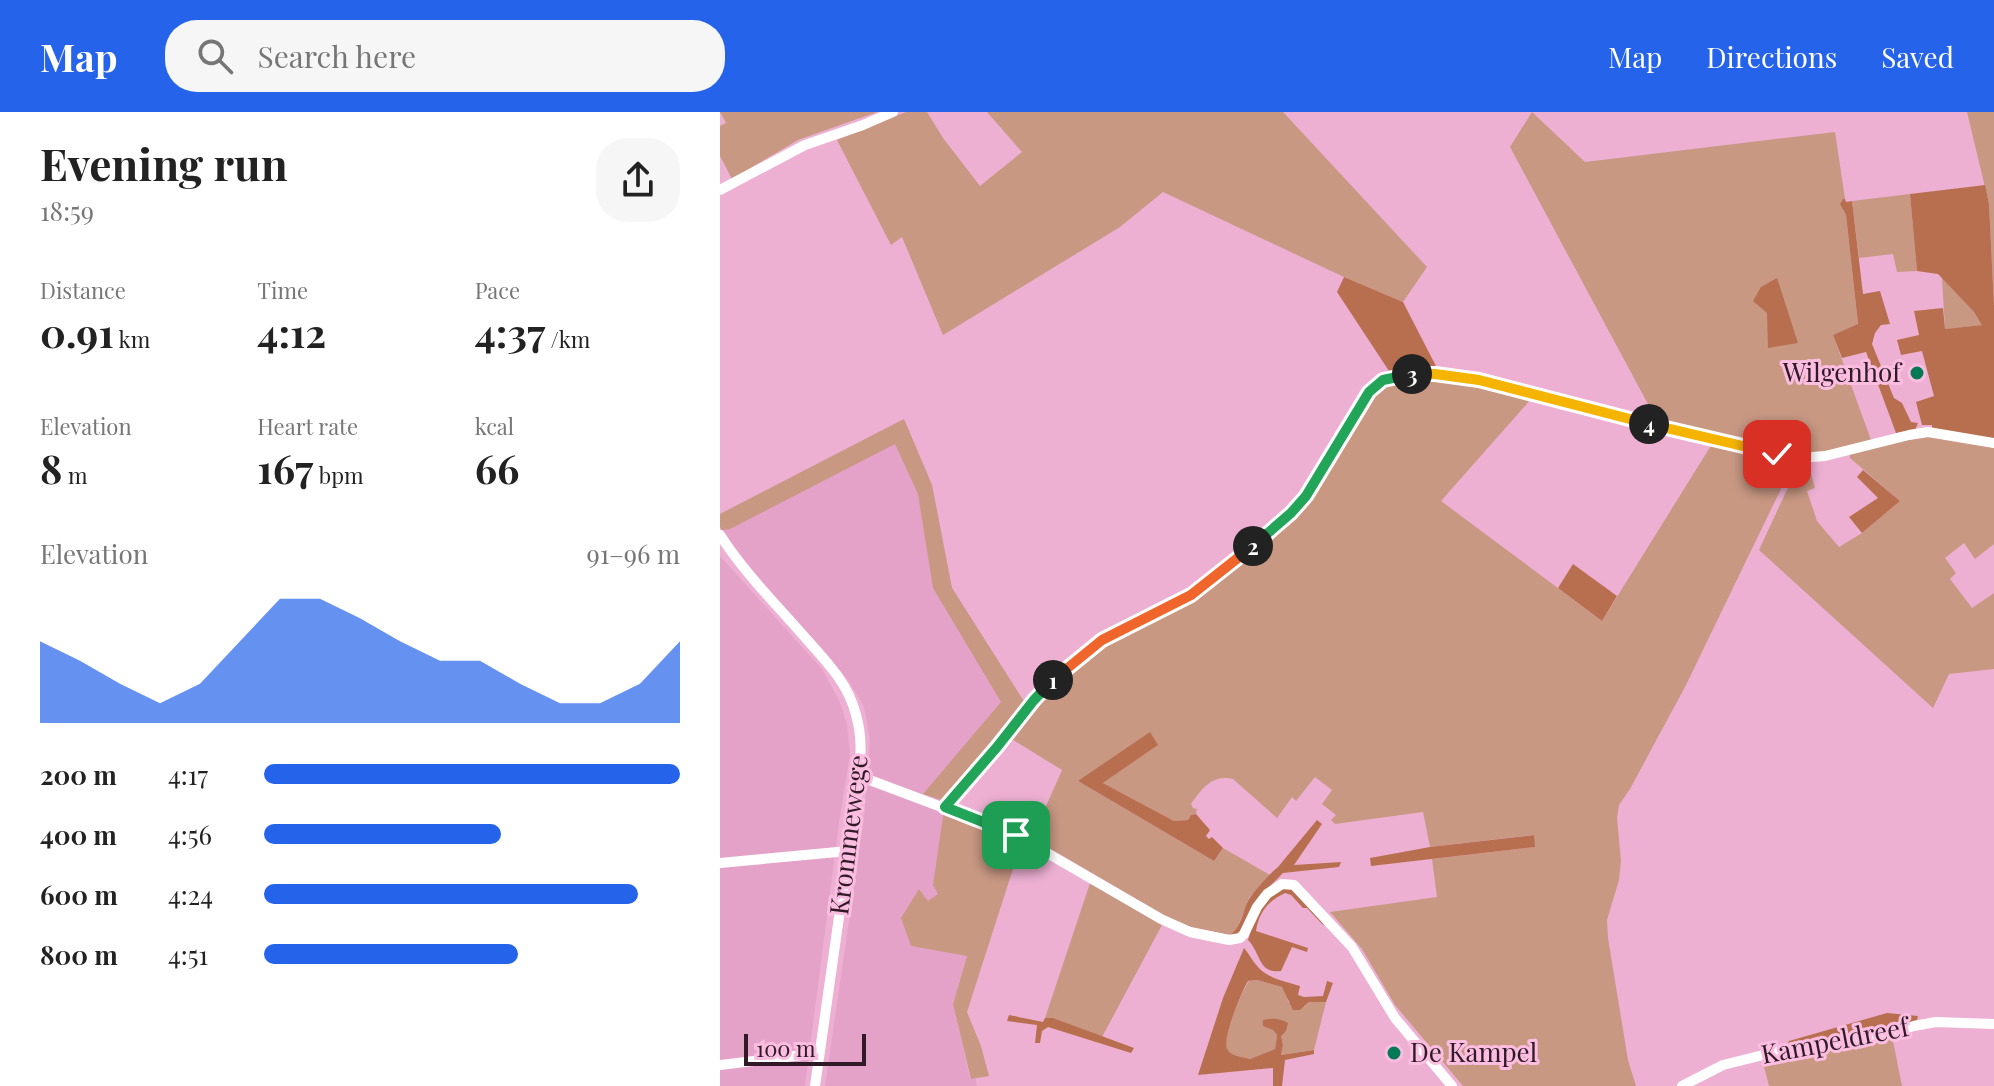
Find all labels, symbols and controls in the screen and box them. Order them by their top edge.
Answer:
search box [165,20,725,92]
text: Map [40,31,117,82]
icon: search [193,34,237,78]
text: Search here [257,36,416,76]
text: Map [1608,38,1662,75]
text: Directions [1706,38,1837,75]
text: Saved [1881,38,1954,75]
text: Evening run [40,133,288,192]
button: share [596,138,680,222]
text: 18:59 [40,193,94,228]
text: Distance [40,275,126,305]
text: Time [257,275,308,305]
text: Pace [475,275,520,305]
text: 0.91 [40,305,114,358]
text: 4:12 [257,305,326,358]
text: 4:37 [475,305,545,358]
text: km [114,324,150,354]
text: /km [545,324,590,354]
pin: 3 [1392,354,1432,394]
place label: Wilgenhof [1782,354,1903,389]
text: 3 [1407,359,1417,389]
marker: Wilgenhof [1908,364,1926,382]
pin: 4 [1629,404,1669,444]
text: 4 [1643,409,1655,439]
text: Elevation [40,411,132,441]
text: Heart rate [257,411,358,441]
text: kcal [475,411,514,441]
pin [1743,420,1811,488]
icon: check [1755,432,1799,476]
text: 8 [40,441,62,494]
text: 167 [257,441,313,494]
text: 66 [475,441,520,494]
text: m [62,460,87,490]
text: bpm [313,460,363,490]
pin: 2 [1233,526,1273,566]
text: 2 [1247,531,1259,561]
text: Elevation [40,536,148,571]
text: 91–96 m [586,536,680,571]
pin: 1 [1033,660,1073,700]
text: 1 [1049,665,1057,695]
street label: Krommewege [820,753,875,917]
text: 200 m [40,757,117,792]
text: 4:17 [168,757,208,792]
pin [982,801,1050,869]
icon: arrive [994,813,1038,857]
text: 400 m [40,817,117,852]
text: 4:56 [168,817,212,852]
text: 600 m [40,877,118,912]
text: 4:24 [168,877,213,912]
text: 800 m [40,937,118,972]
text: 4:51 [168,937,208,972]
street label: Kampeldreef [1758,1008,1914,1071]
scale bar [744,1030,866,1066]
text: 100 m [756,1033,816,1063]
place label: De Kampel [1410,1034,1537,1069]
marker: De Kampel [1385,1044,1403,1062]

